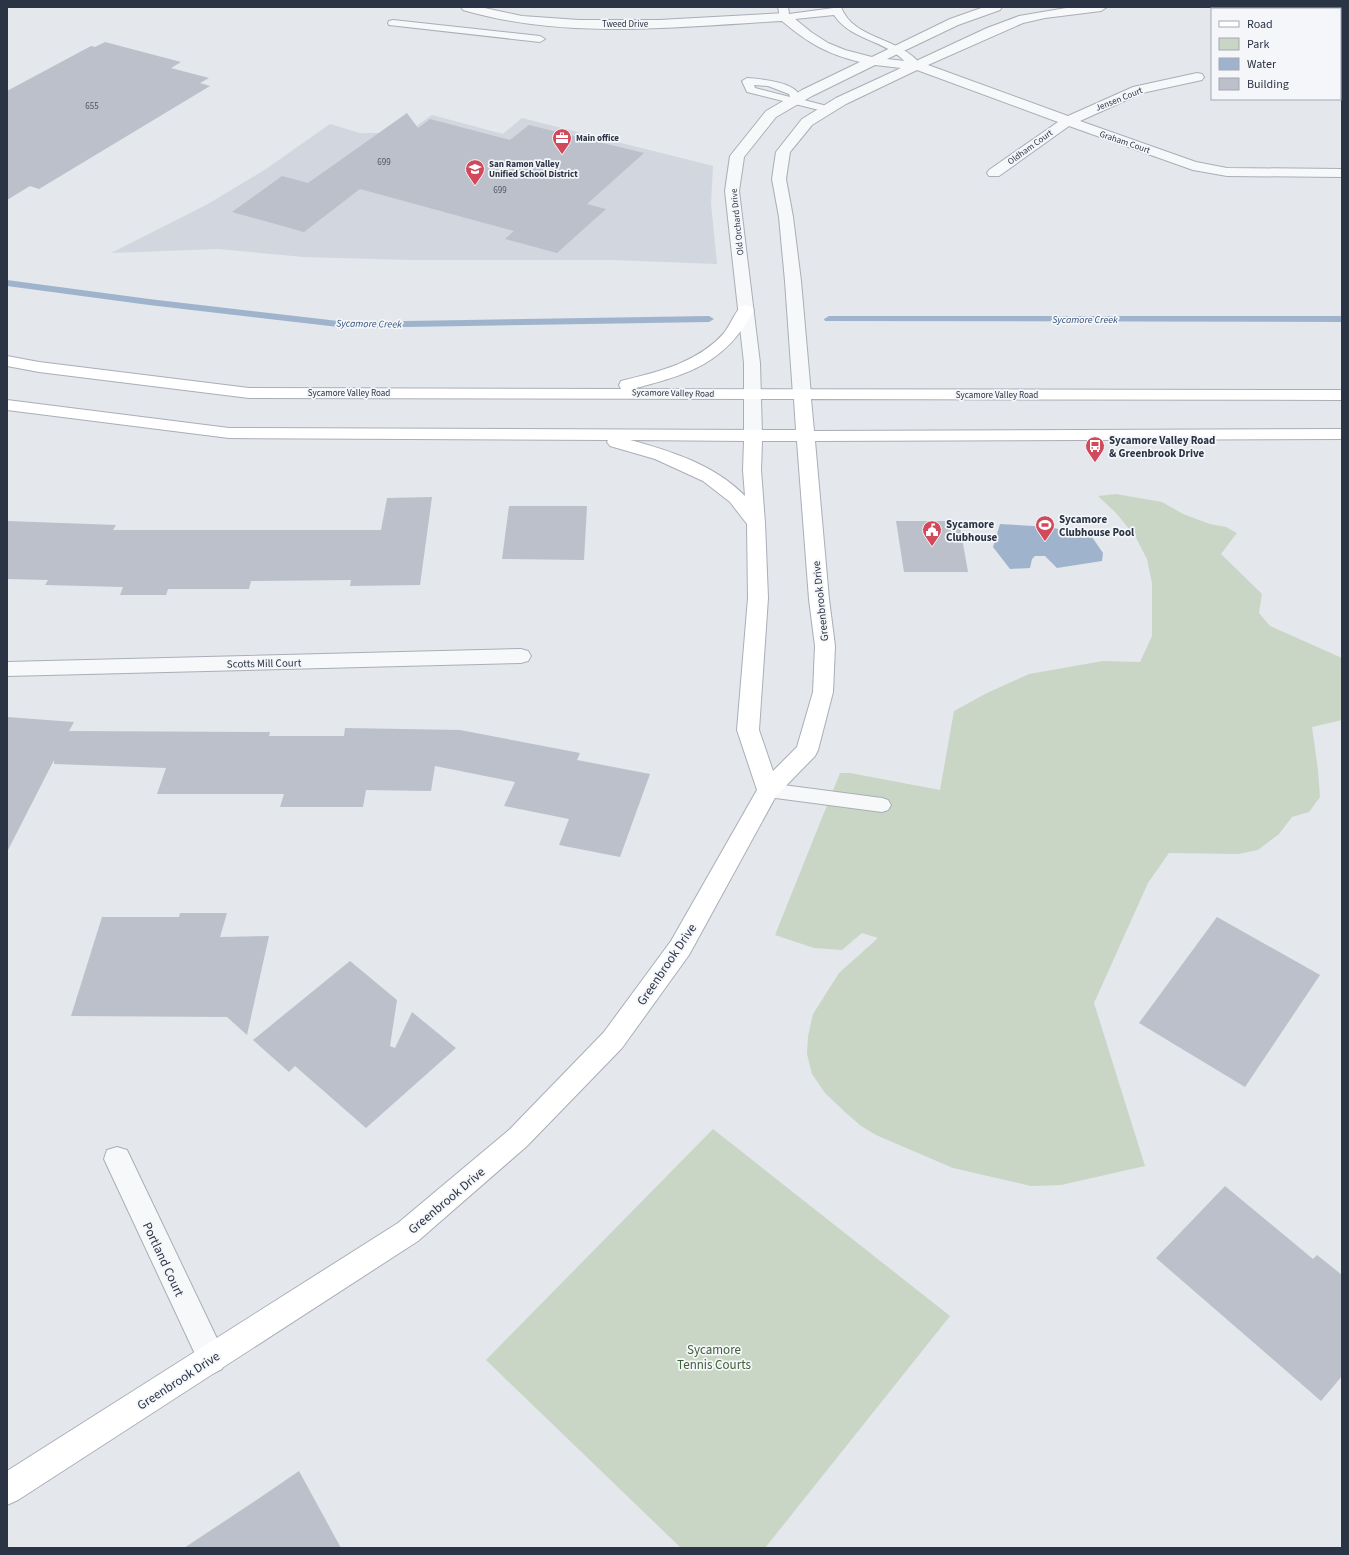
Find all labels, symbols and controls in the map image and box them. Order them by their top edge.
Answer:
legend [1211,8,1341,100]
text: Road [1247,16,1273,33]
street label: Tweed Drive [602,18,649,31]
text: Park [1247,36,1269,53]
text: Water [1247,56,1277,73]
text: Building [1247,76,1289,93]
street label: Jensen Court [1094,84,1145,115]
house number: 655 [85,100,99,113]
office icon: Main office [551,127,573,155]
street label: Oldham Court [1005,127,1056,168]
street label: Graham Court [1098,128,1152,157]
place label: Main office [576,132,619,145]
house number: 699 [377,156,391,169]
school or university icon: San Ramon Valley Unified School District [464,158,486,186]
place label: San Ramon Valley Unified School District [489,158,578,181]
house number: 699 [493,184,507,197]
street label: Old Orchard Drive [727,187,747,256]
water label: Sycamore Creek [1052,313,1118,327]
water label: Sycamore Creek [336,316,402,332]
street label: Sycamore Valley Road [632,386,714,401]
street label: Sycamore Valley Road [308,387,390,400]
street label: Sycamore Valley Road [956,389,1038,402]
place label: Sycamore Valley Road & Greenbrook Drive [1109,433,1215,461]
bus stop icon: Sycamore Valley Road & Greenbrook Drive [1084,435,1106,463]
place label: Sycamore Clubhouse Pool [1059,512,1135,540]
sports icon: Sycamore Clubhouse Pool [1034,514,1056,542]
place label: Sycamore Clubhouse [946,517,998,545]
public building icon: Sycamore Clubhouse [921,519,943,547]
street label: Greenbrook Drive [809,560,832,642]
street label: Scotts Mill Court [227,655,302,672]
street label: Greenbrook Drive [633,920,701,1009]
street label: Greenbrook Drive [404,1163,489,1238]
street label: Portland Court [138,1219,188,1300]
park label: Sycamore Tennis Courts [677,1341,751,1374]
street label: Greenbrook Drive [134,1347,223,1414]

